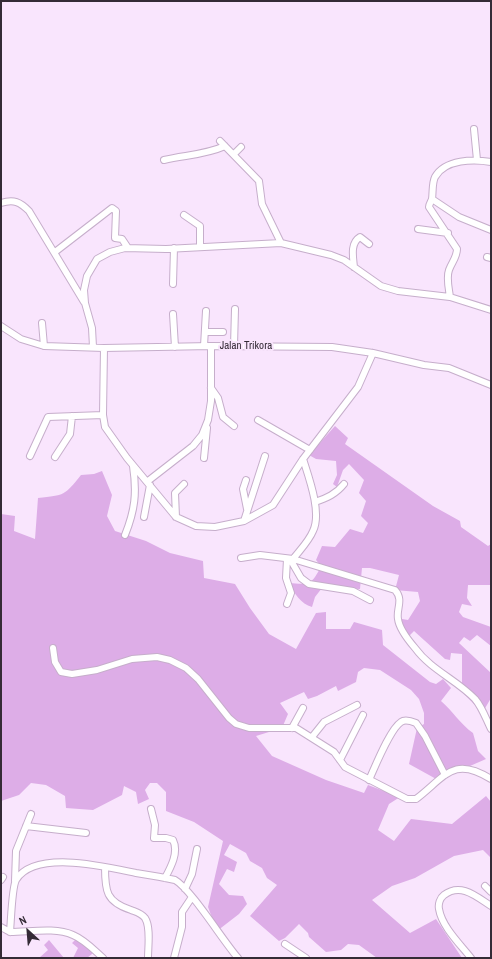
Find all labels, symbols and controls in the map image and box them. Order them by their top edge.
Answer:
street label: Jalan Trikora [220,339,272,353]
north arrow [8,911,48,951]
text: N [17,912,29,928]

